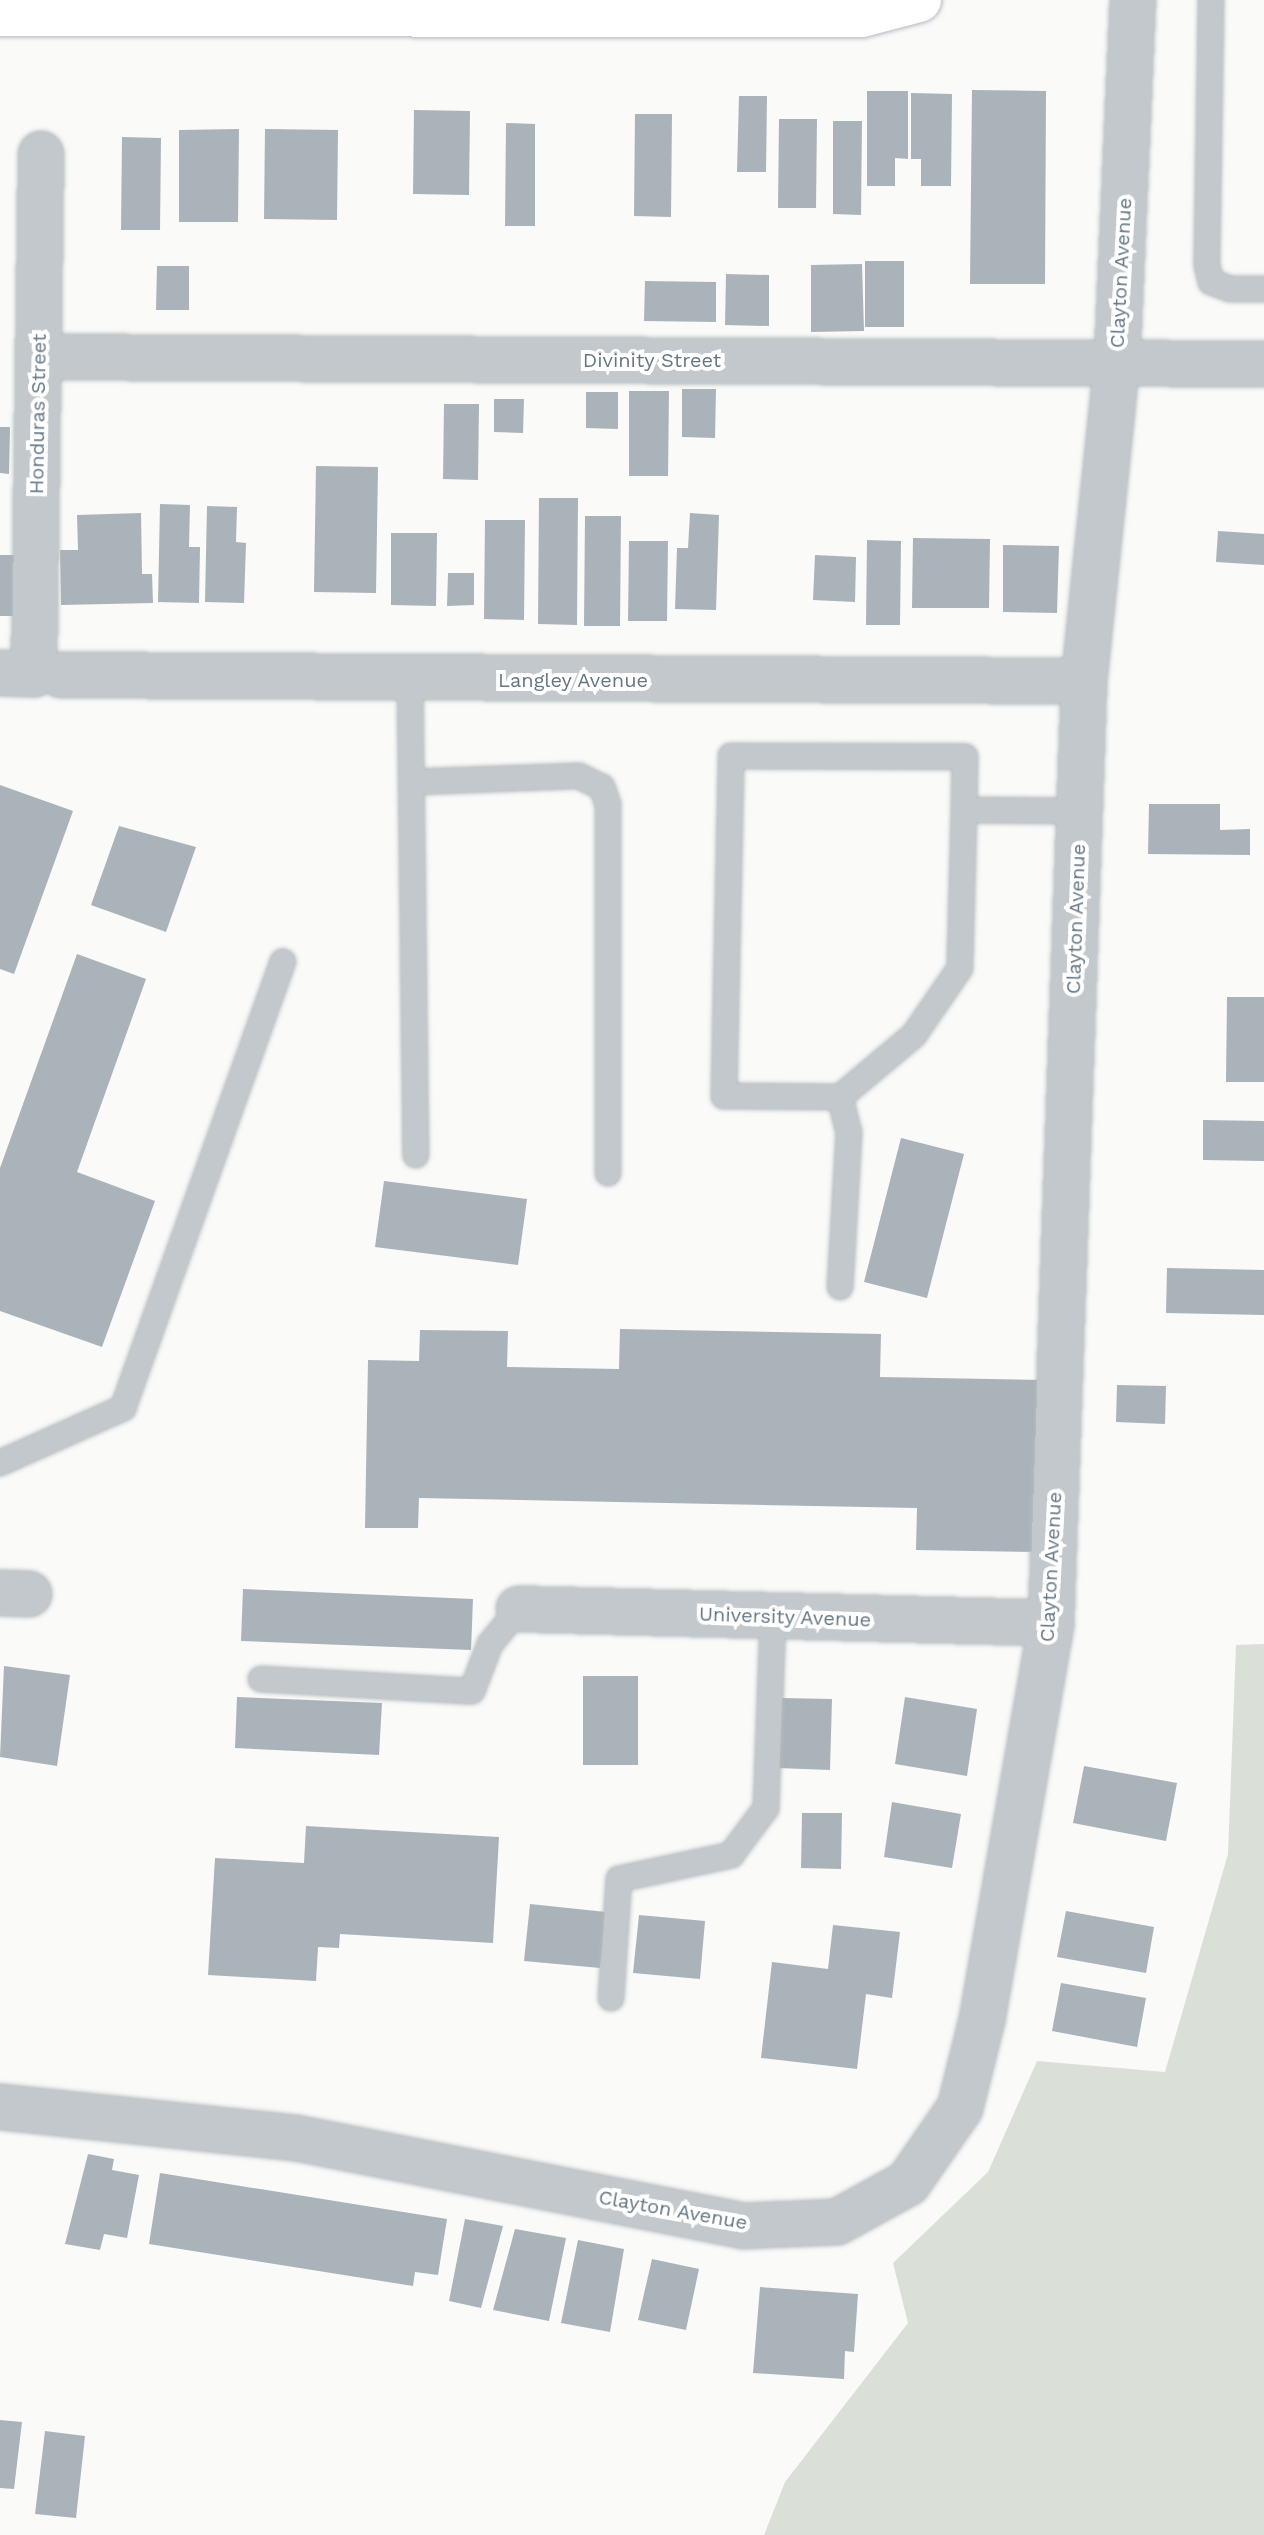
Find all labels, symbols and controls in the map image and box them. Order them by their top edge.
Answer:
street label: Clayton Avenue [1105,197,1137,349]
street label: Honduras Street [25,334,51,494]
street label: Divinity Street [583,348,721,372]
street label: Langley Avenue [497,668,649,692]
street label: Clayton Avenue [1061,843,1091,995]
street label: Clayton Avenue [1035,1491,1067,1643]
street label: University Avenue [698,1602,872,1632]
street label: Clayton Avenue [596,2185,750,2235]

